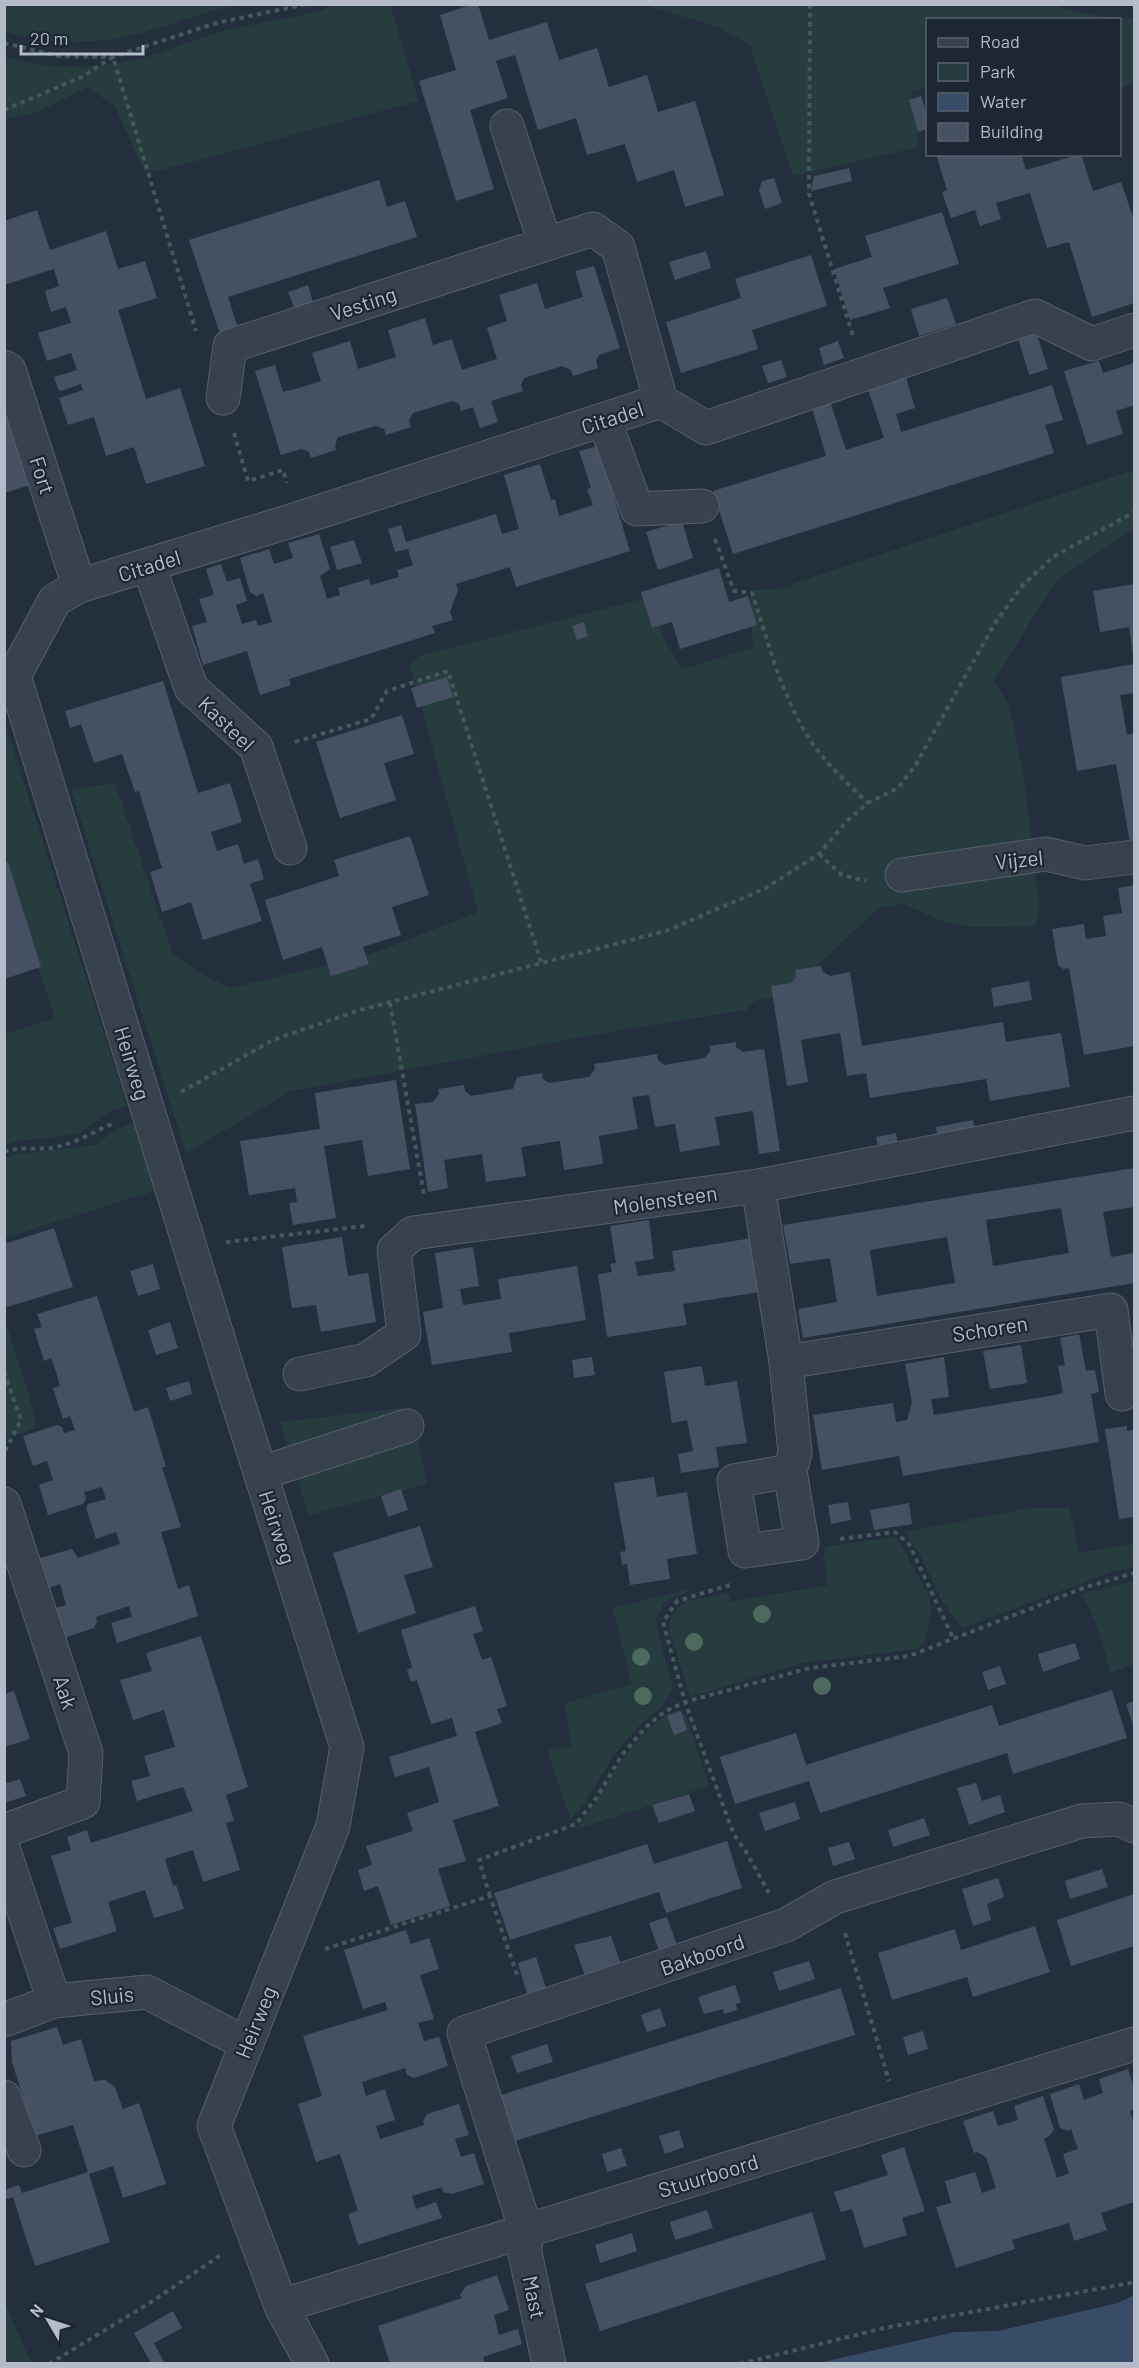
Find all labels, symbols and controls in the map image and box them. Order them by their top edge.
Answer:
scale bar [21,18,142,56]
legend [926,18,1121,156]
text: 20 m [30,27,68,49]
text: Road [980,30,1020,52]
text: Park [980,60,1015,82]
text: Water [980,90,1027,112]
text: Building [980,120,1043,142]
street label: Vesting [327,281,399,325]
street label: Citadel [578,395,646,439]
street label: Fort [25,453,61,497]
street label: Citadel [115,544,183,586]
street label: Kasteel [194,690,260,756]
street label: Vijzel [994,844,1044,874]
street label: Heirweg [110,1023,156,1103]
street label: Molensteen [611,1179,719,1219]
street label: Schoren [951,1310,1029,1346]
street label: Heirweg [254,1487,302,1567]
street label: Aak [49,1672,83,1712]
street label: Bakboord [657,1928,747,1980]
street label: Sluis [89,1980,135,2010]
street label: Heirweg [229,1982,281,2062]
street label: Stuurboord [655,2148,761,2202]
street label: Mast [518,2273,552,2321]
north arrow [18,2290,78,2350]
text: N [25,2300,47,2320]

